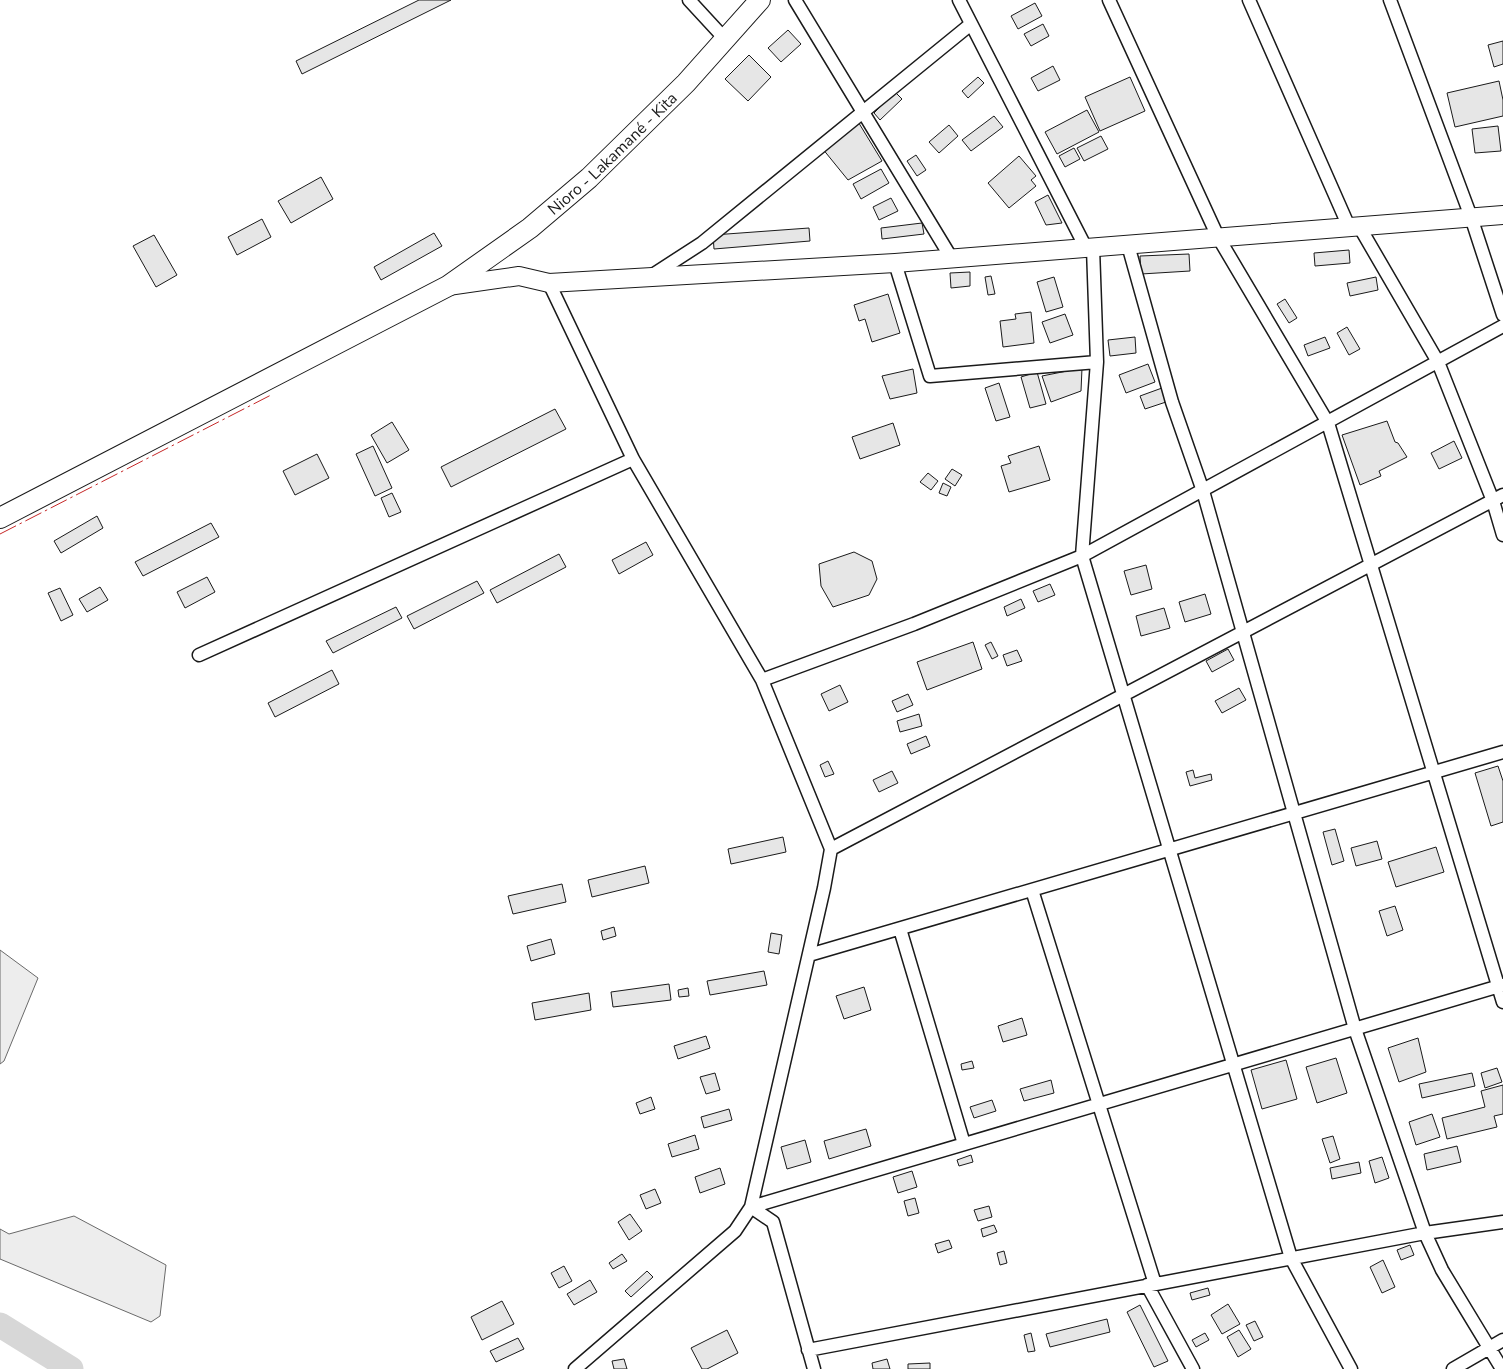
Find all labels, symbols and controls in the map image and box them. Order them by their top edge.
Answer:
street label: Nioro - Lakamané - Kita [543,88,682,220]

